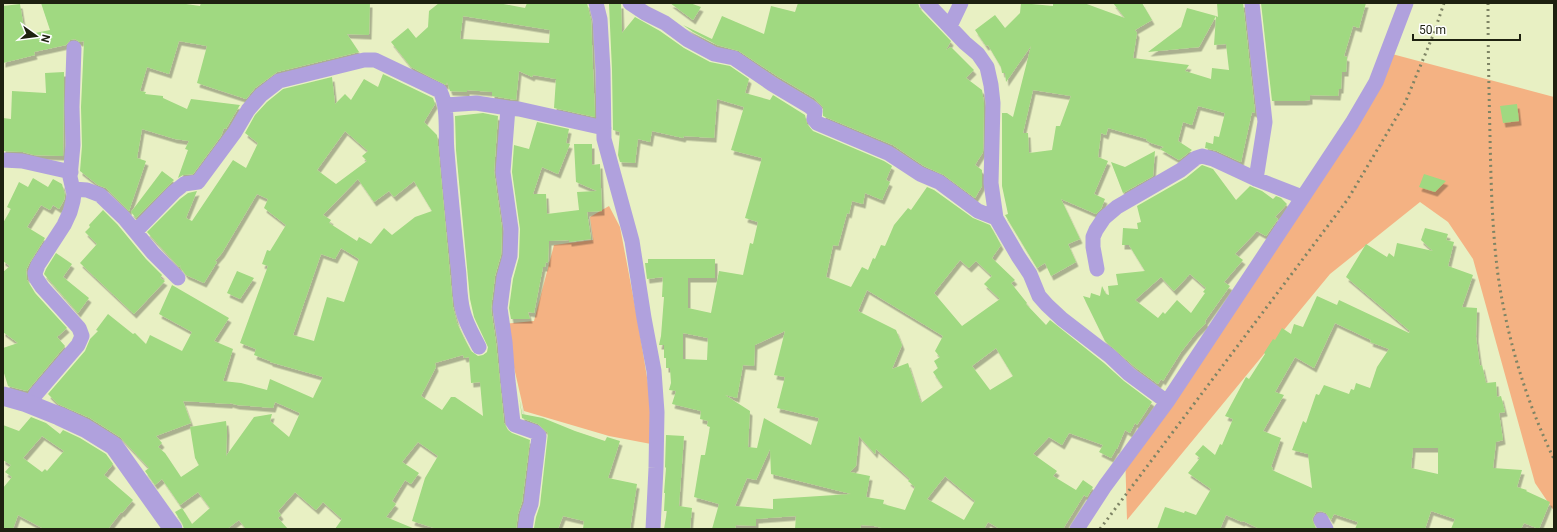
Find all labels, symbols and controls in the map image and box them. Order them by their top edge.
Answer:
north arrow [16,16,56,56]
scale bar [1413,16,1520,42]
text: 50 m [1419,23,1446,37]
text: N [38,33,52,44]

